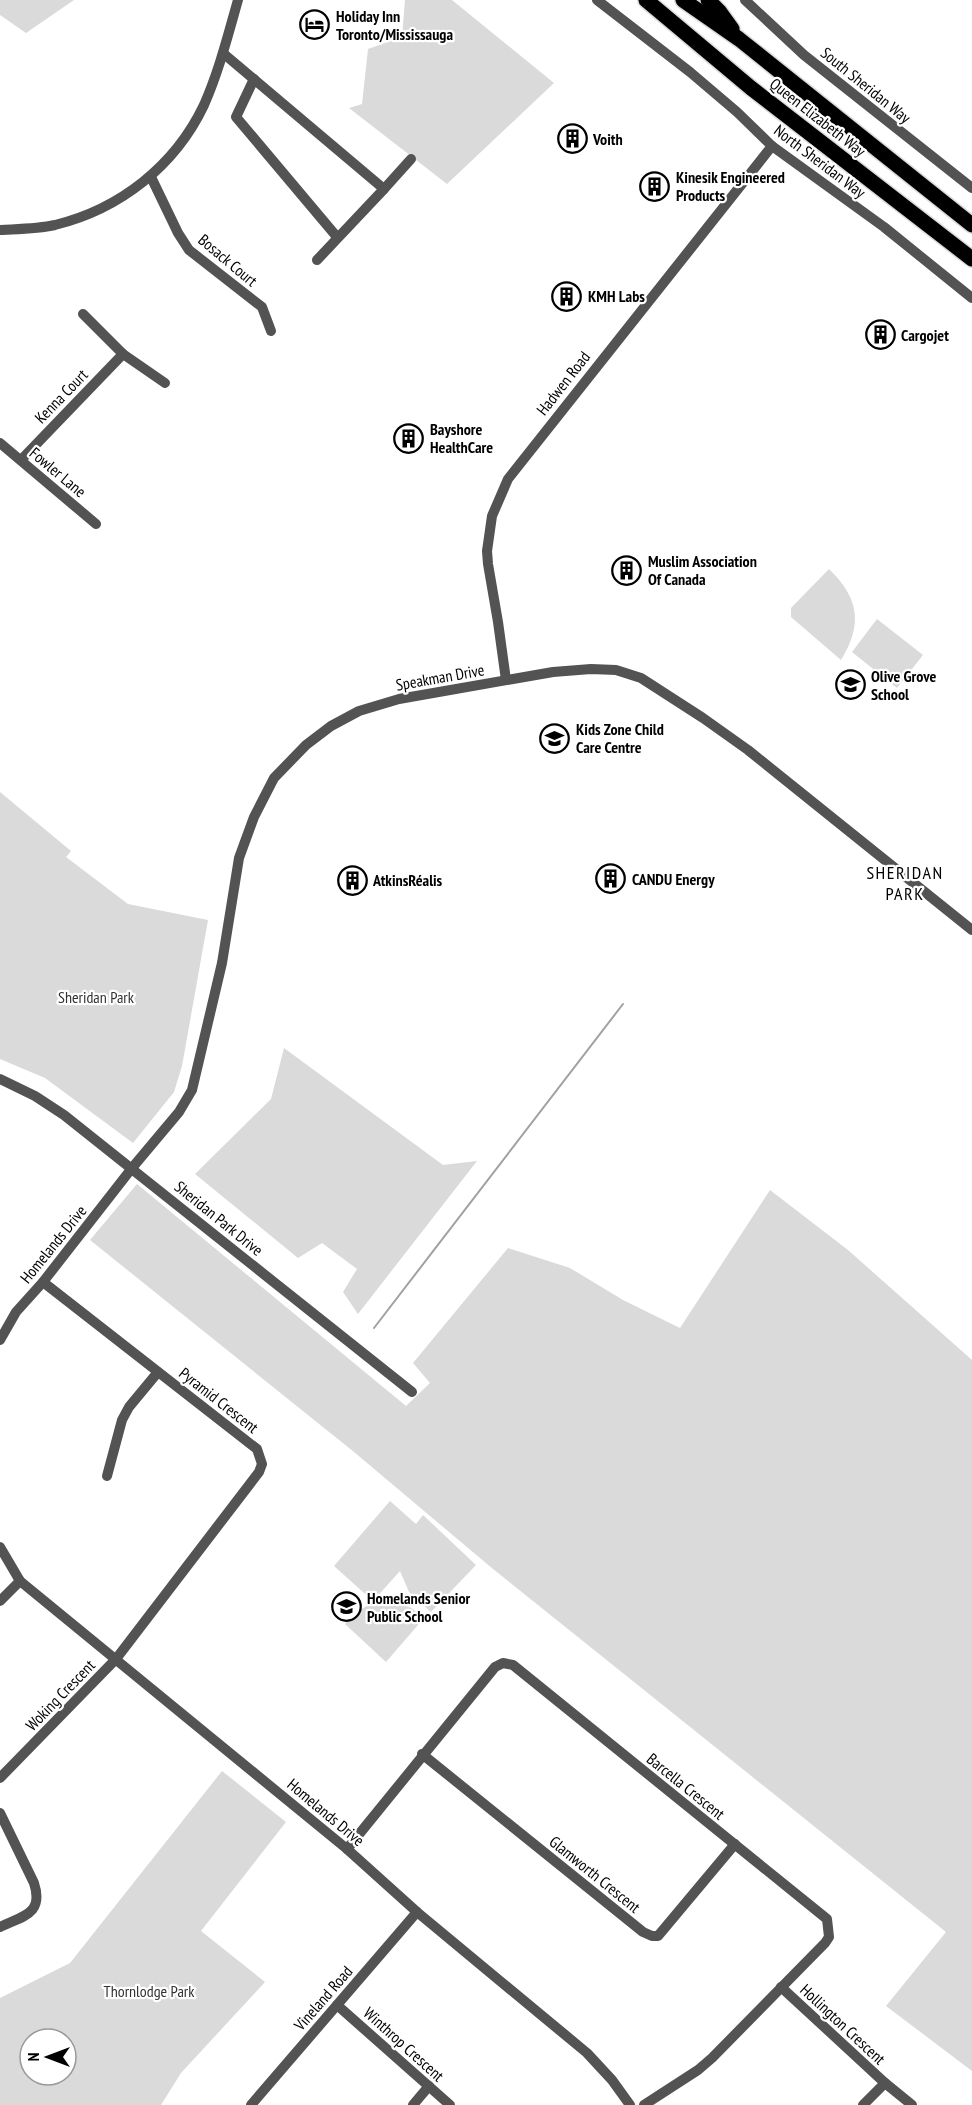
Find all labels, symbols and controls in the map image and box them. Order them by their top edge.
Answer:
place label: Holiday Inn Toronto/Mississauga [336,6,453,44]
hotel icon: Holiday Inn Toronto/Mississauga [299,9,331,41]
street label: South Sheridan Way [817,43,915,127]
street label: Queen Elizabeth Way [766,73,870,161]
street label: North Sheridan Way [770,120,870,202]
building icon: Voith [556,123,588,155]
place label: Voith [592,129,623,149]
place label: Kinesik Engineered Products [676,167,785,205]
building icon: Kinesik Engineered Products [639,170,671,202]
street label: Bosack Court [194,229,262,291]
building icon: KMH Labs [551,280,583,312]
place label: KMH Labs [588,286,645,306]
building icon: Cargojet [864,319,896,351]
place label: Cargojet [901,325,949,345]
street label: Hadwen Road [532,347,594,419]
street label: Kenna Court [30,364,92,427]
place label: Bayshore HealthCare [430,419,493,457]
building icon: Bayshore HealthCare [393,422,425,454]
street label: Fowler Lane [26,443,90,501]
place label: Muslim Association Of Canada [648,551,757,589]
building icon: Muslim Association Of Canada [611,554,643,586]
street label: Speakman Drive [394,659,486,695]
place label: Olive Grove School [871,666,937,704]
school or university icon: Olive Grove School [834,669,866,701]
place label: Kids Zone Child Care Centre [576,719,664,757]
school or university icon: Kids Zone Child Care Centre [539,722,571,754]
district label: SHERIDAN PARK [866,861,944,905]
building icon: CANDU Energy [595,863,627,895]
building icon: AtkinsRéalis [336,864,368,896]
place label: CANDU Energy [632,869,715,889]
place label: AtkinsRéalis [372,870,443,890]
park label: Sheridan Park [58,987,135,1007]
street label: Sheridan Park Drive [171,1176,267,1260]
street label: Homelands Drive [16,1201,90,1287]
street label: Pyramid Crescent [175,1363,263,1438]
place label: Homelands Senior Public School [367,1588,471,1626]
school or university icon: Homelands Senior Public School [330,1591,362,1623]
street label: Woking Crescent [21,1655,99,1735]
street label: Barcella Crescent [643,1748,730,1824]
street label: Homelands Drive [283,1774,369,1850]
street label: Glamworth Crescent [545,1831,645,1917]
street label: Vineland Road [289,1961,357,2035]
street label: Hollington Crescent [796,1980,890,2069]
park label: Thornlodge Park [104,1981,195,2001]
street label: Winthrop Crescent [360,2003,449,2086]
north arrow [18,2027,78,2087]
text: N [23,2053,43,2061]

